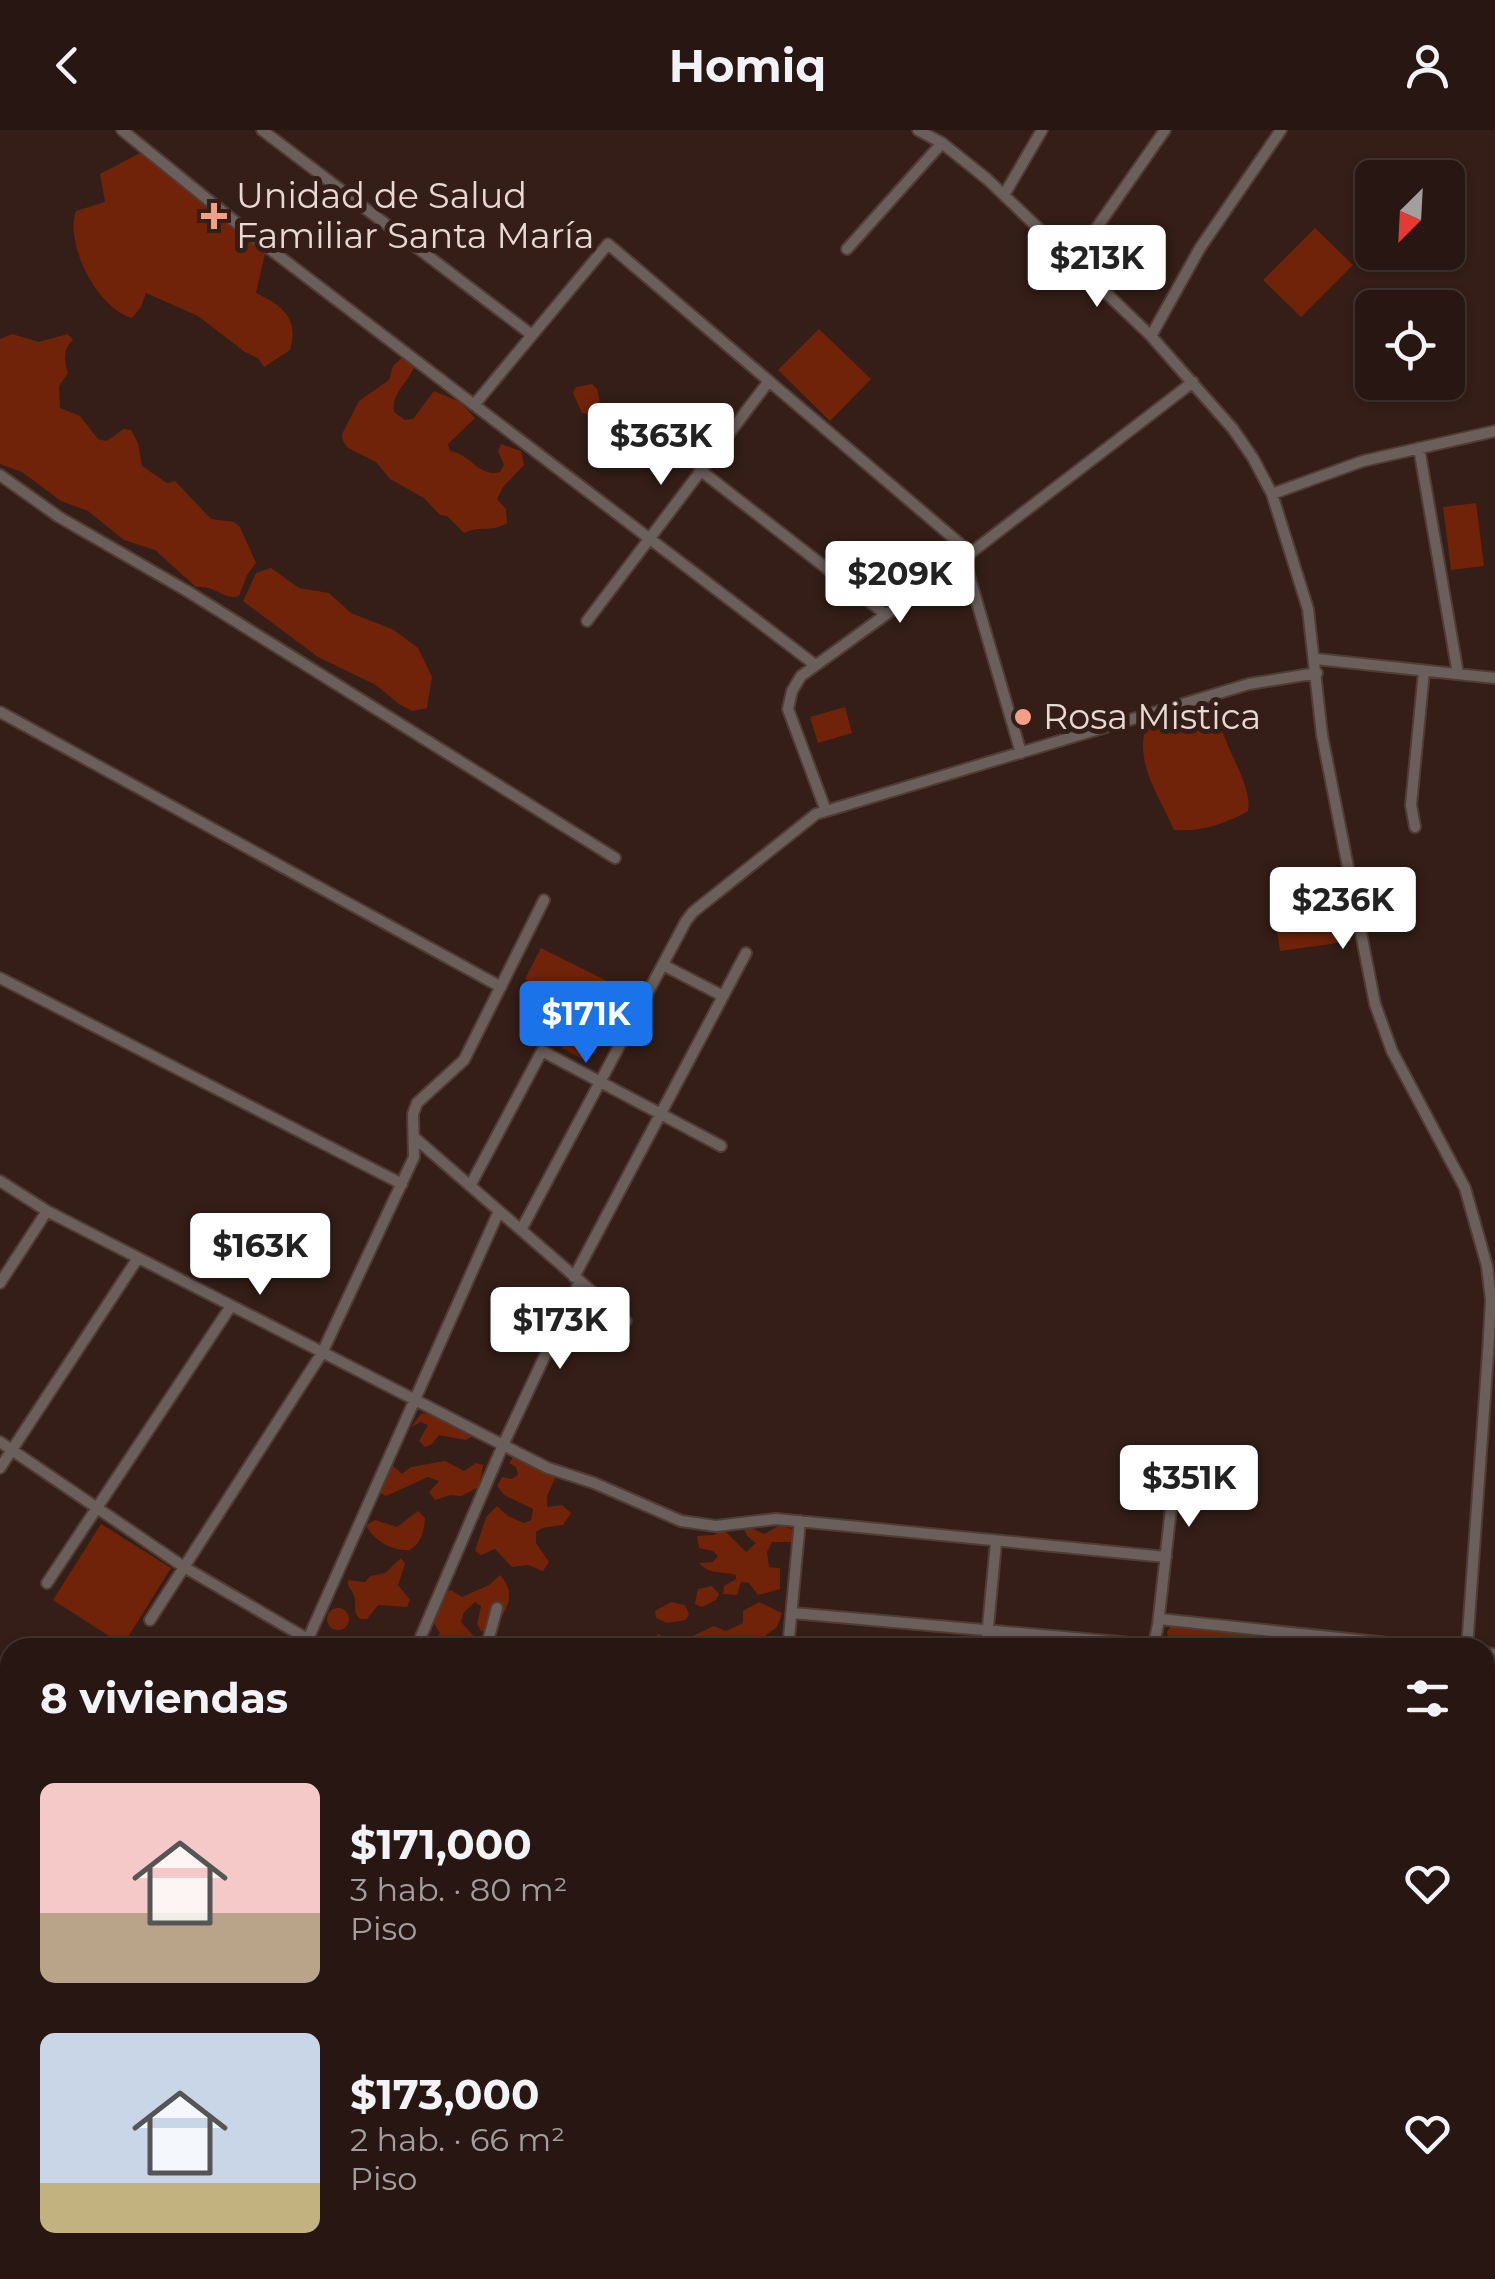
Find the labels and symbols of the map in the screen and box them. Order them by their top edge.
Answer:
north arrow [1355,160,1465,270]
place label: Unidad de Salud Familiar Santa María [236,174,594,257]
marker: Unidad de Salud Familiar Santa María [201,203,227,229]
pin: $213K [1027,225,1167,310]
pin: $363K [591,403,731,488]
pin: $209K [830,541,970,626]
place label: Rosa Mistica [1043,695,1261,738]
marker: Rosa Mistica [1012,706,1034,728]
pin: $236K [1273,867,1413,952]
pin: $171K [516,981,656,1066]
pin: $163K [190,1213,330,1298]
pin: $173K [490,1287,630,1372]
pin: $351K [1119,1445,1259,1530]

